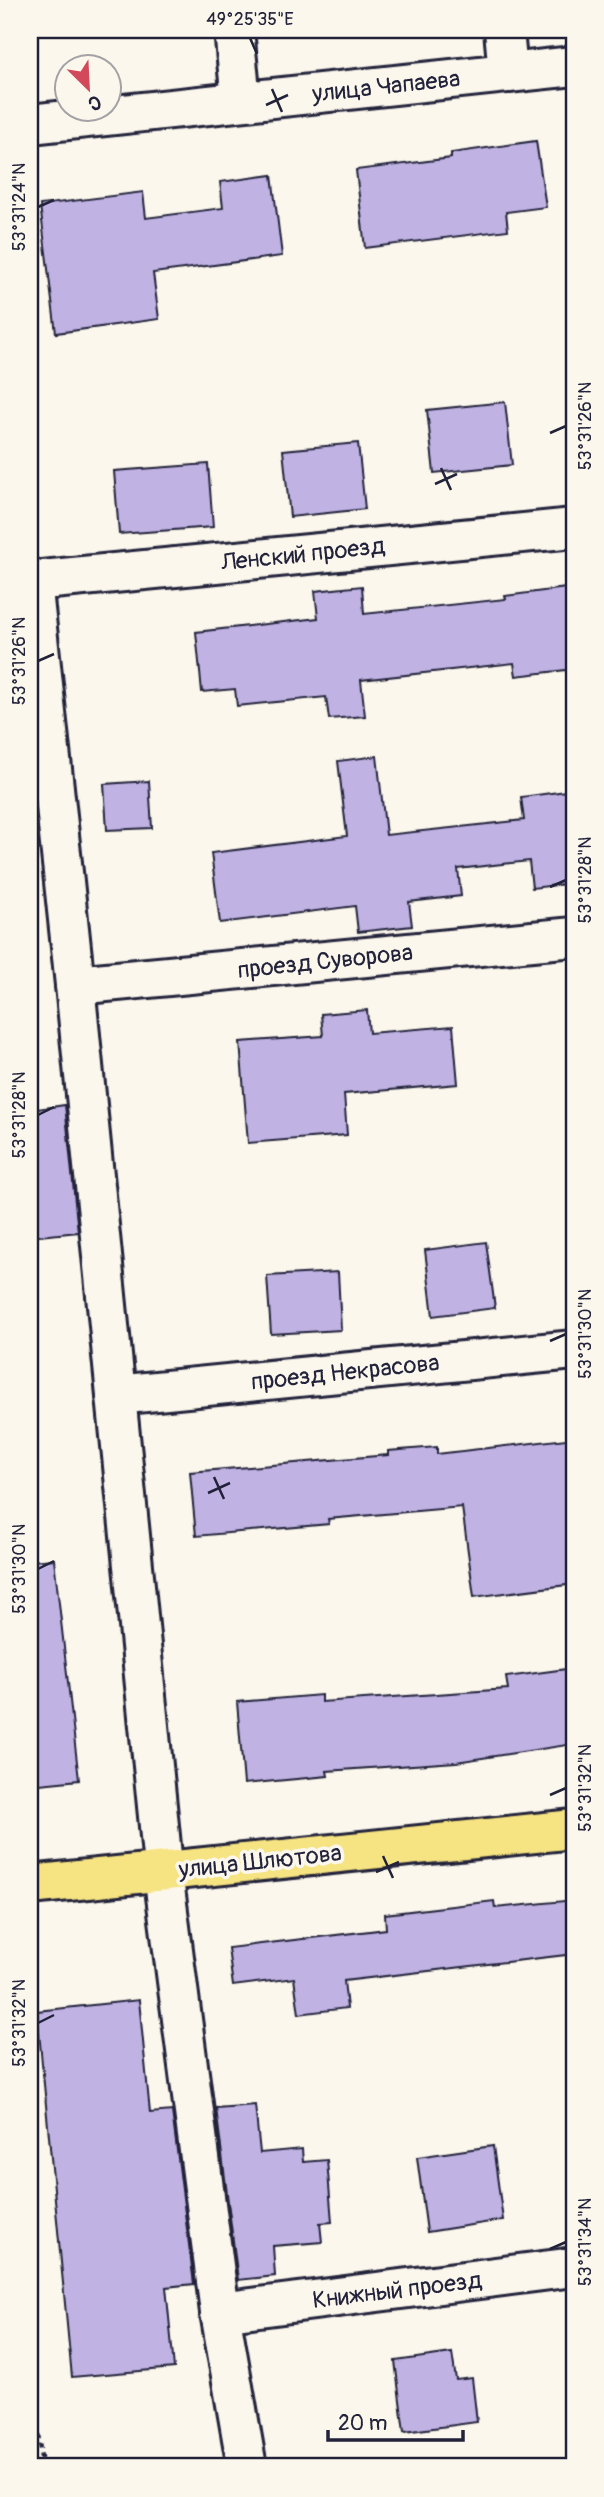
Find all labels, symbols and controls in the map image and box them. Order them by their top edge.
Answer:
text: 49°25'35"E [206,8,294,31]
north arrow [52,52,122,122]
street label: улица Чапаева [310,64,462,109]
text: С [84,89,105,116]
text: 53°31'24"N [8,163,31,251]
text: 53°31'26"N [574,382,597,470]
street label: Ленский проезд [219,531,387,578]
text: 53°31'26"N [8,617,31,705]
text: 53°31'28"N [574,837,597,923]
street label: проезд Суворова [236,938,414,985]
text: 53°31'28"N [8,1072,31,1158]
text: 53°31'30"N [574,1289,597,1379]
street label: проезд Некрасова [249,1348,441,1397]
text: 53°31'30"N [8,1524,31,1614]
text: 53°31'32"N [574,1744,597,1832]
street label: улица Шлютова [176,1839,343,1885]
text: 53°31'32"N [8,1979,31,2067]
text: 53°31'34"N [574,2198,597,2286]
street label: Книжный проезд [311,2266,484,2315]
scale bar [328,2399,462,2443]
text: 20 m [338,2410,387,2437]

